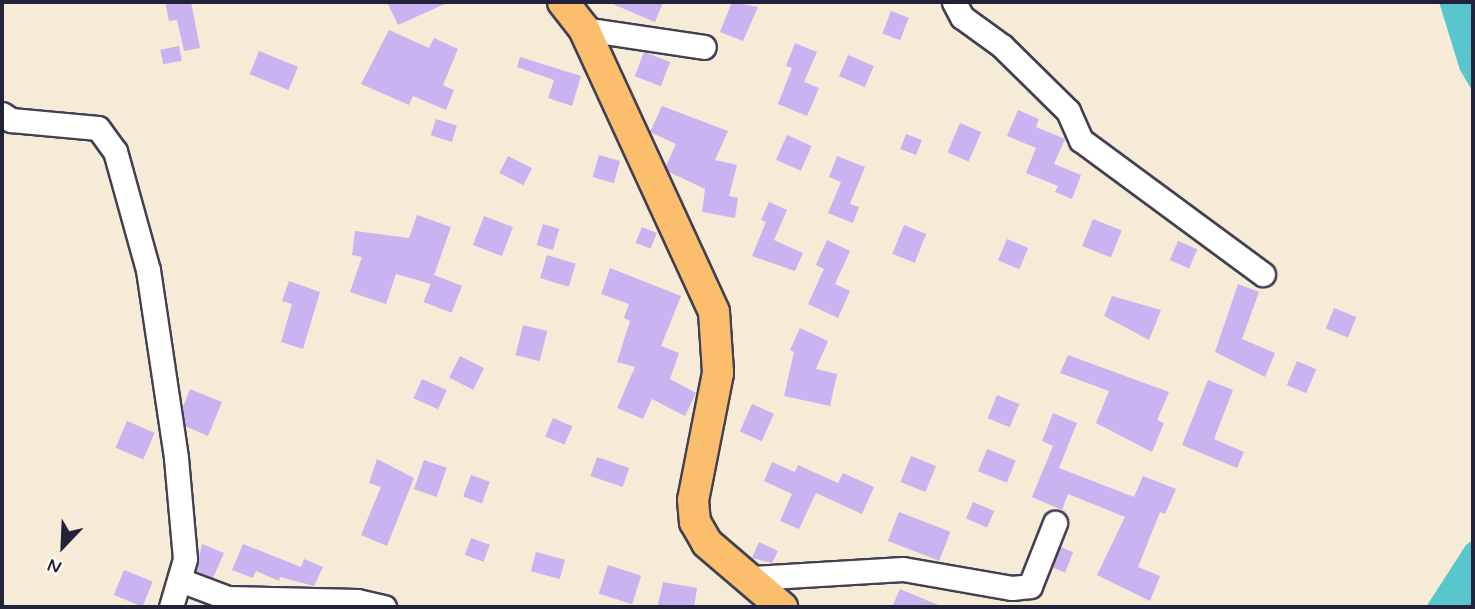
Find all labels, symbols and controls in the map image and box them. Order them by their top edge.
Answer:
north arrow [28,511,98,581]
text: N [44,552,65,580]

